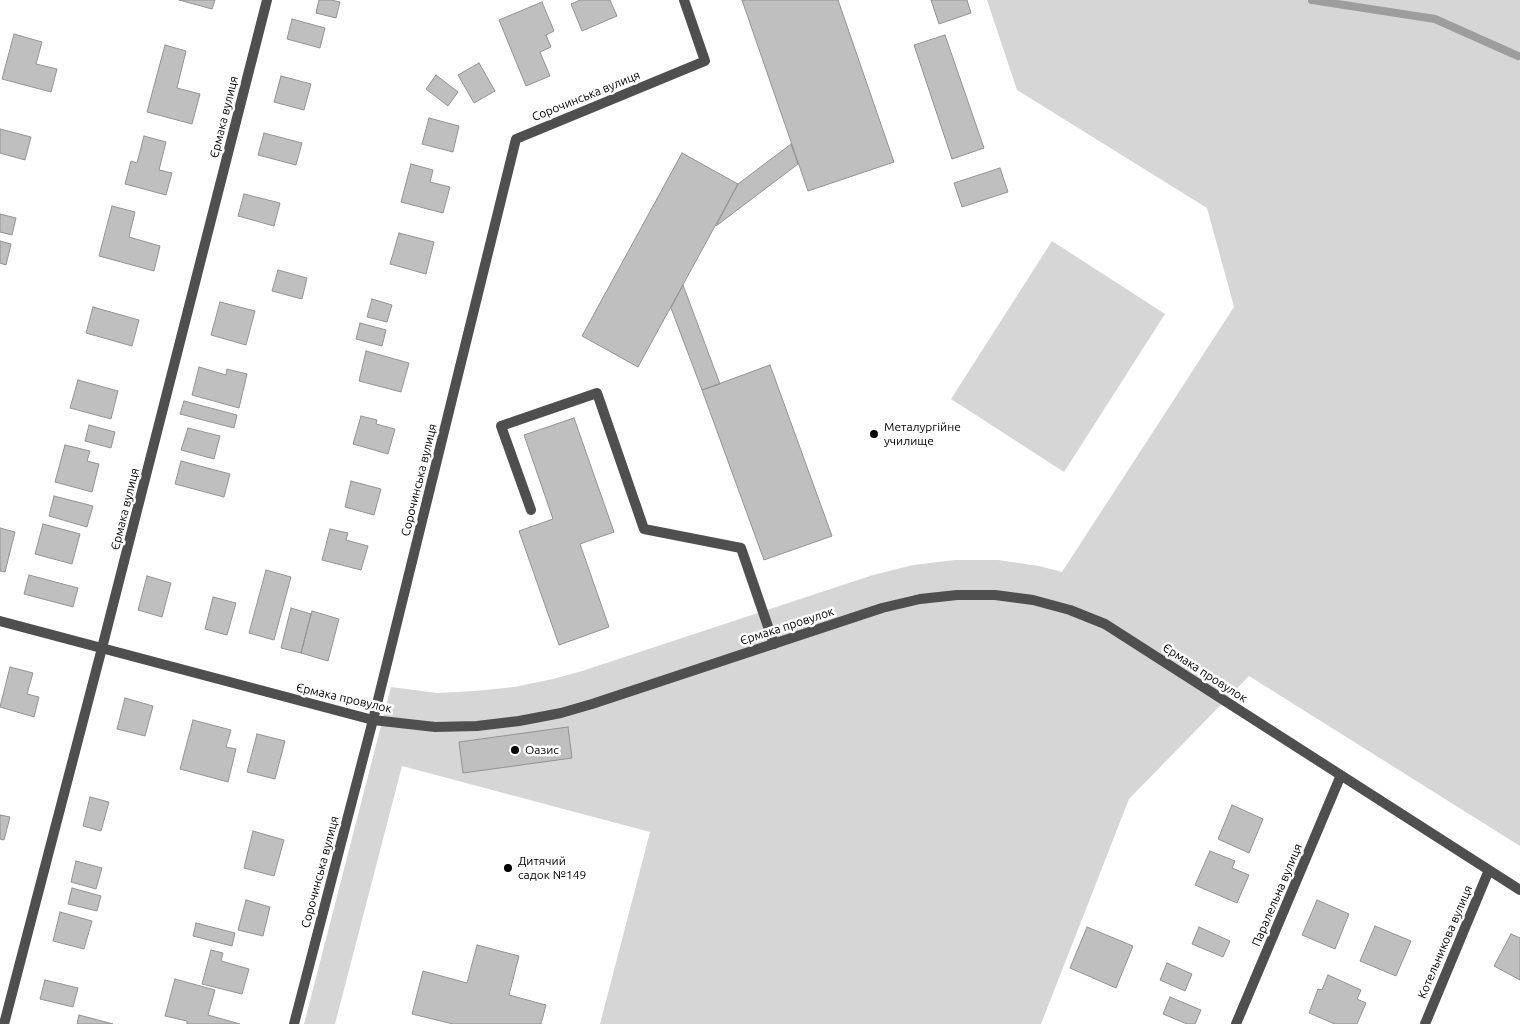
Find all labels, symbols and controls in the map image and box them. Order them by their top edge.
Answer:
street label: Сорочинська вулиця [530,68,642,124]
street label: Єрмака вулиця [207,74,241,160]
place label: Металургійне училище [884,420,961,448]
street label: Сорочинська вулиця [398,422,440,538]
marker: Металургійне училище [868,428,880,440]
street label: Єрмака вулиця [108,466,142,552]
street label: Єрмака провулок [738,604,836,648]
street label: Єрмака провулок [1160,640,1250,706]
street label: Єрмака провулок [295,680,393,716]
place label: Оазис [525,743,559,757]
marker: Оазис [509,744,521,756]
street label: Сорочинська вулиця [298,814,342,930]
street label: Паралельна вулиця [1249,841,1305,949]
place label: Дитячий садок №149 [518,854,586,882]
marker: Дитячий садок №149 [502,862,514,874]
street label: Котельникова вулиця [1415,883,1475,1001]

